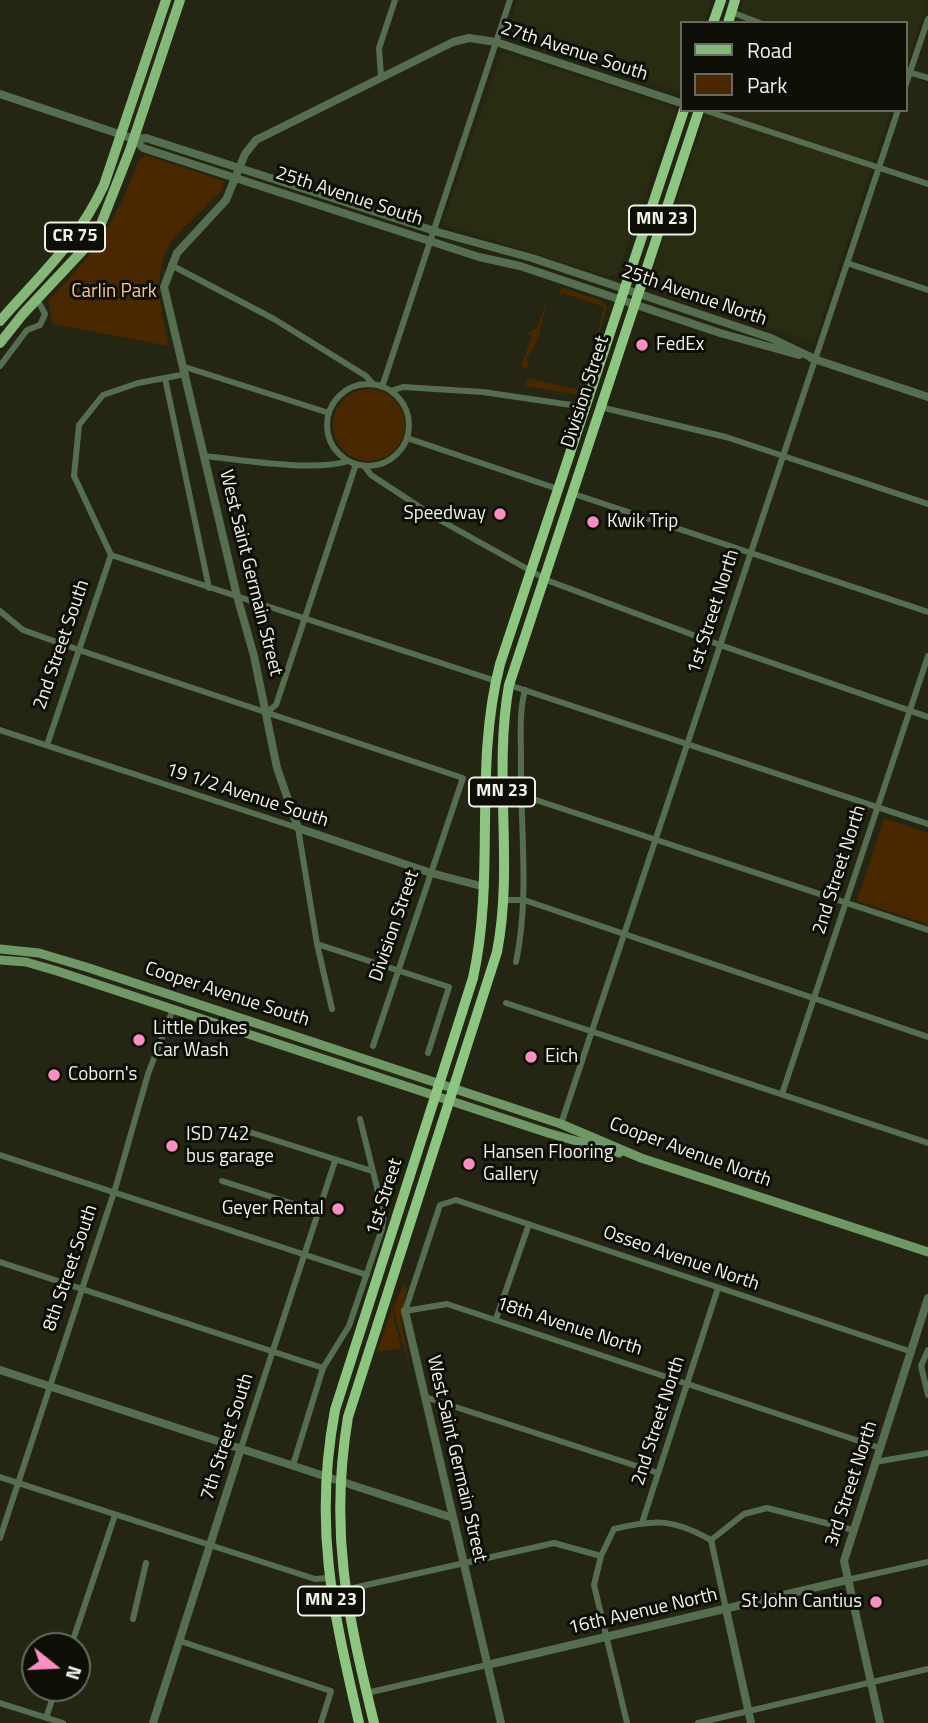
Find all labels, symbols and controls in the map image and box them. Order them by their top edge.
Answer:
street label: 27th Avenue South [498,17,650,87]
legend [680,21,907,112]
text: Road [747,34,792,66]
text: Park [747,69,787,101]
street label: 25th Avenue South [273,162,425,232]
road number: MN 23 [629,205,695,234]
road number: CR 75 [45,222,105,251]
street label: 25th Avenue North [618,260,770,332]
park label: Carlin Park [71,281,157,303]
street label: Division Street [557,333,615,451]
place label: FedEx [656,334,704,356]
marker: FedEx [634,337,650,353]
street label: West Saint Germain Street [213,468,287,678]
place label: Speedway [403,503,486,525]
marker: Speedway [492,506,508,522]
place label: Kwik Trip [607,511,678,533]
marker: Kwik Trip [585,514,601,530]
street label: 1st Street North [683,547,745,677]
street label: 2nd Street South [29,577,95,713]
street label: 19 1/2 Avenue South [163,759,331,833]
road number: MN 23 [469,778,535,806]
street label: 2nd Street North [808,803,872,937]
street label: Division Street [365,867,425,985]
street label: Cooper Avenue South [142,958,312,1032]
place label: Little Dukes Car Wash [153,1018,247,1062]
marker: Little Dukes Car Wash [131,1032,147,1048]
place label: Eich [545,1046,578,1068]
marker: Eich [523,1049,539,1065]
place label: Coborn's [68,1064,137,1086]
marker: Coborn's [46,1067,62,1083]
street label: Cooper Avenue North [606,1113,774,1193]
place label: ISD 742 bus garage [186,1124,274,1168]
marker: ISD 742 bus garage [164,1138,180,1154]
place label: Hansen Flooring Gallery [483,1142,614,1186]
street label: 1st Street [362,1156,408,1238]
marker: Hansen Flooring Gallery [461,1156,477,1172]
place label: Geyer Rental [222,1198,324,1220]
marker: Geyer Rental [330,1201,346,1217]
street label: 8th Street South [39,1202,103,1334]
street label: Osseo Avenue North [600,1222,762,1296]
street label: 18th Avenue North [493,1293,645,1361]
street label: West Saint Germain Street [421,1353,491,1565]
street label: 2nd Street North [627,1354,691,1488]
street label: 7th Street South [197,1371,259,1503]
street label: 3rd Street North [821,1418,883,1550]
street label: 16th Avenue North [566,1584,720,1640]
road number: MN 23 [298,1586,364,1616]
place label: St John Cantius [741,1591,862,1613]
marker: St John Cantius [868,1594,884,1610]
north arrow [21,1632,91,1702]
text: N [59,1662,90,1684]

